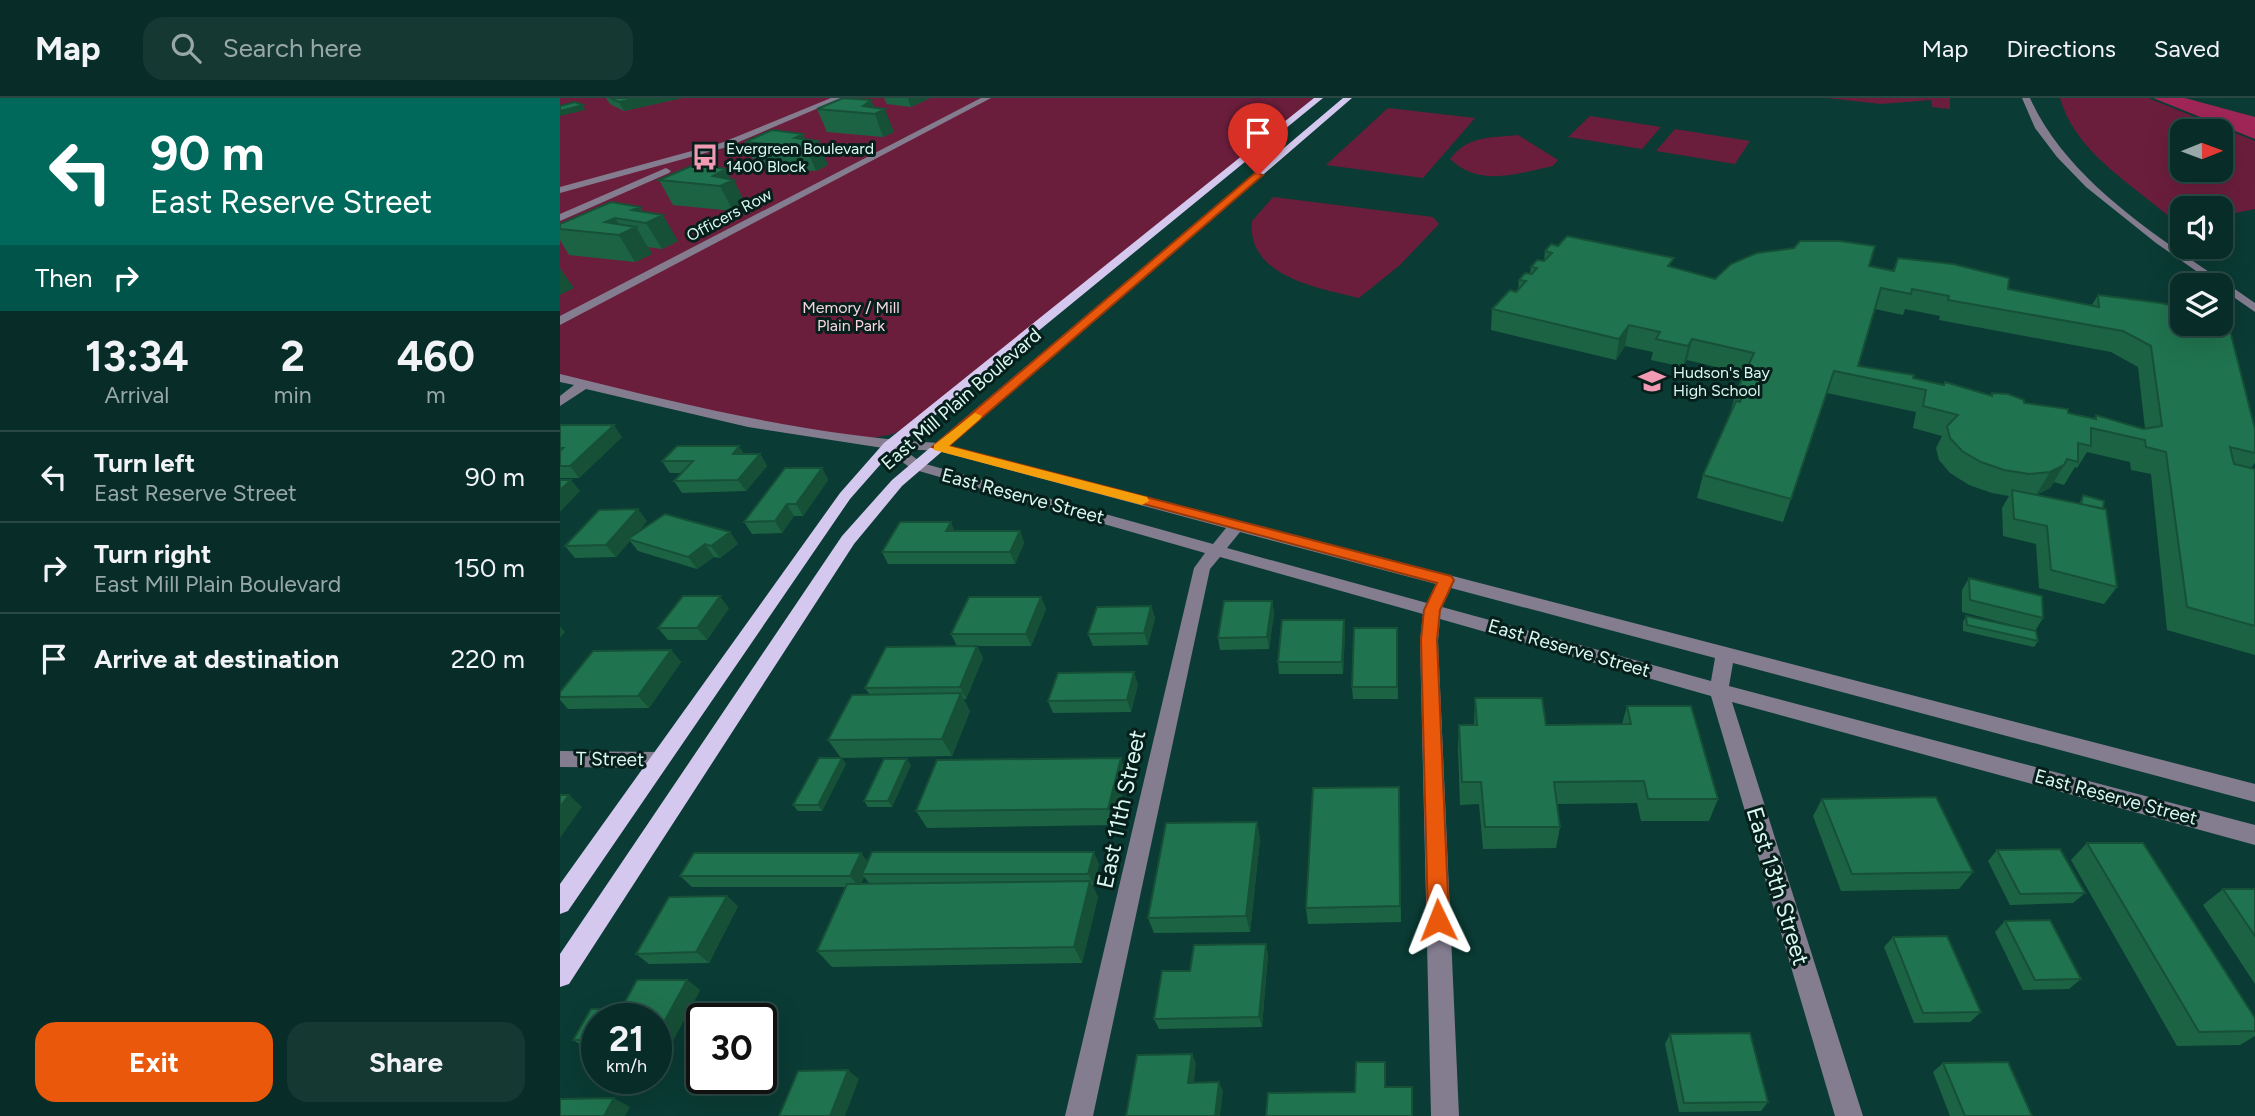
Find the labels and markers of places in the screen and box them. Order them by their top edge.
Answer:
pin [1228,103,1288,175]
place label: Evergreen Boulevard 1400 Block [726,139,874,176]
bus stop icon: Evergreen Boulevard 1400 Block [690,142,720,172]
place label: Hudson's Bay High School [1673,363,1770,400]
school or university icon: Hudson's Bay High School [1637,366,1667,396]

